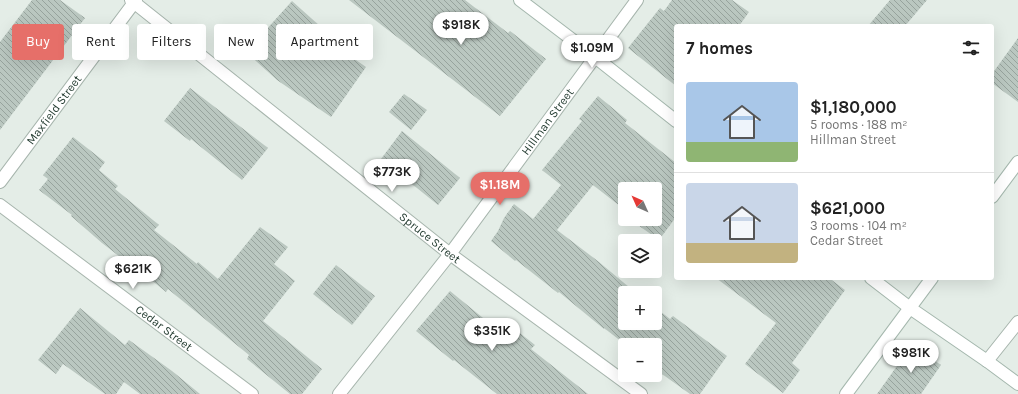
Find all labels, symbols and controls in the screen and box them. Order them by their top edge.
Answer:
pin: $918K [433,12,489,46]
text: $918K [442,17,480,32]
chip: Buy [12,24,64,60]
chip: Rent [72,24,129,60]
chip: Filters [137,24,206,60]
chip: New [214,24,268,60]
chip: Apartment [276,24,373,60]
pin: $1.09M [559,35,625,69]
icon: filters [960,37,982,59]
text: 7 homes [686,38,753,58]
text: $1.09M [570,40,614,55]
street label: Maxfield Street [23,72,85,147]
street label: Hillman Street [518,85,577,158]
text: $1,180,000 [810,97,896,117]
icon: home [718,98,766,146]
text: 5 rooms · 188 m² [810,117,908,132]
text: Hillman Street [810,132,896,147]
pin: $773K [364,159,420,193]
text: $773K [373,164,411,179]
pin: $1.18M [467,172,533,206]
text: $1.18M [480,177,520,192]
north arrow [618,182,662,226]
map controls [618,182,662,382]
text: $621,000 [810,198,885,218]
icon: home [718,199,766,247]
street label: Spruce Street [396,209,464,267]
text: 3 rooms · 104 m² [810,218,907,233]
text: Cedar Street [810,233,883,248]
button: layers [618,234,662,278]
pin: $621K [105,256,161,290]
text: $621K [114,261,152,276]
button: + [618,286,662,330]
street label: Cedar Street [133,302,196,354]
pin: $351K [464,318,520,352]
text: $351K [473,323,511,338]
button: − [618,338,662,382]
pin: $981K [883,340,939,374]
text: $981K [892,345,930,360]

